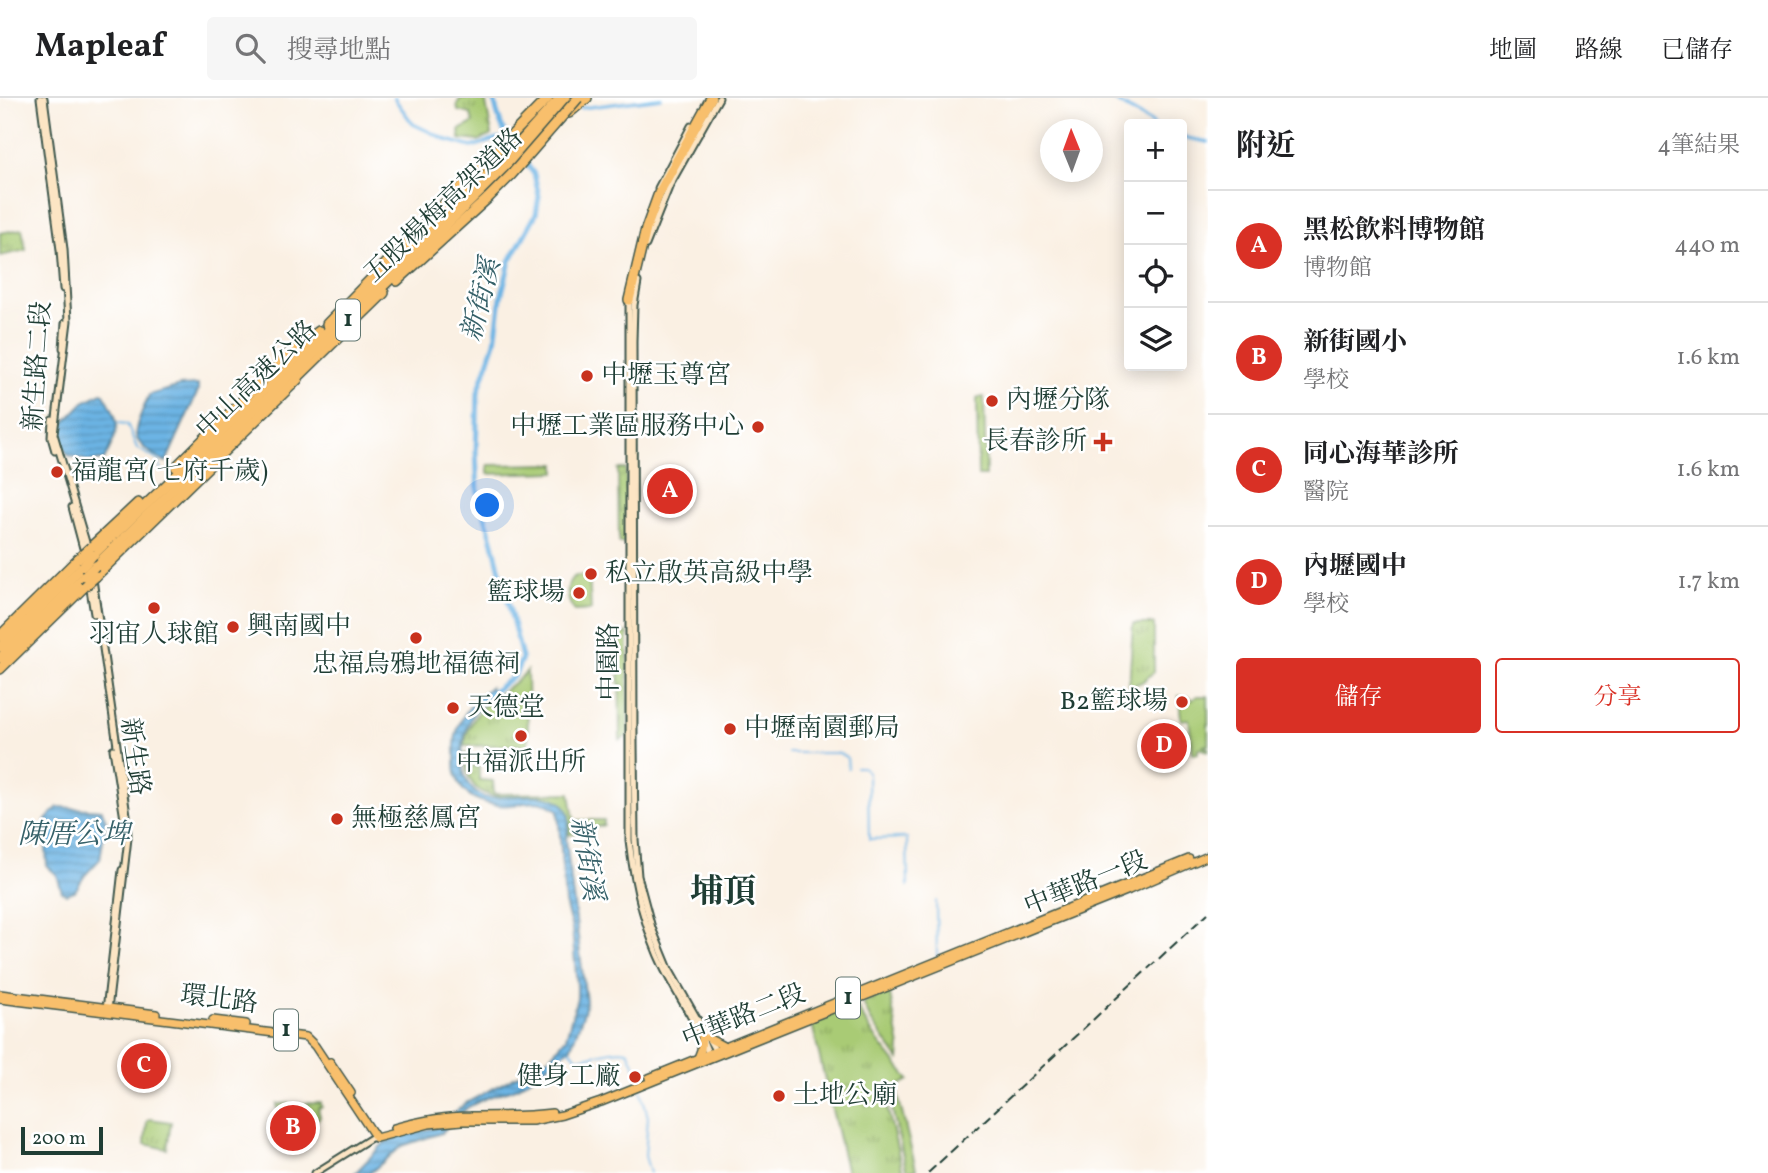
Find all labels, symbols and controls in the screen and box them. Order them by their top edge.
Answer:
search box [207,17,697,80]
text: Mapleaf [35,25,165,71]
icon: search [231,29,269,67]
text: 搜尋地點 [287,33,391,69]
text: 地圖 [1489,34,1537,68]
text: 路線 [1575,34,1623,68]
text: 已儲存 [1661,34,1733,68]
north arrow [1040,119,1103,182]
map controls [1124,119,1187,371]
button: + [1124,119,1187,182]
street label: 五股楊梅高架道路 [357,121,531,291]
text: 附近 [1236,126,1296,168]
text: 4筆結果 [1657,130,1740,162]
button: − [1124,182,1187,245]
text: 黑松飲料博物館 [1303,213,1485,249]
text: A [1251,230,1267,262]
text: 440 m [1674,230,1740,262]
button: locate [1124,245,1187,308]
water label: 新街溪 [453,252,512,345]
text: 博物館 [1303,253,1372,285]
street label: 新生路二段 [16,300,60,432]
road number: 1 [336,300,360,341]
button: layers [1124,308,1187,371]
street label: 中山高速公路 [188,313,326,447]
text: 新街國小 [1303,325,1407,361]
text: B [1251,342,1267,374]
text: 1.6 km [1677,342,1740,374]
place label: 中壢玉尊宮 [601,358,731,394]
text: 學校 [1303,365,1349,397]
marker: 中壢玉尊宮 [579,368,595,384]
place label: 內壢分隊 [1006,383,1110,419]
marker: 內壢分隊 [984,393,1000,409]
place label: 中壢工業區服務中心 [510,409,744,445]
marker: 中壢工業區服務中心 [750,419,766,435]
place label: 長春診所 [983,424,1087,460]
marker: 長春診所 [1093,432,1113,452]
text: 同心海華診所 [1303,437,1459,473]
place label: 福龍宮(七府千歲) [71,454,268,490]
text: C [1252,454,1266,486]
text: 1.6 km [1677,454,1740,486]
marker: 福龍宮(七府千歲) [49,464,65,480]
pin: A [647,465,693,517]
text: 醫院 [1303,477,1349,509]
your location [470,488,504,522]
text: 內壢國中 [1303,549,1407,585]
place label: 私立啟英高級中學 [605,556,813,592]
marker: 私立啟英高級中學 [583,566,599,582]
text: D [1251,566,1267,598]
text: 1.7 km [1677,566,1740,598]
place label: 籃球場 [487,575,565,611]
marker: 籃球場 [571,585,587,601]
text: 學校 [1303,589,1349,621]
marker: 羽宙人球館 [146,600,162,616]
place label: 興南國中 [247,609,351,645]
place label: 羽宙人球館 [89,617,219,653]
marker: 興南國中 [225,619,241,635]
street label: 中園路 [592,623,628,701]
marker: 忠福烏鴉地福德祠 [408,630,424,646]
place label: 忠福烏鴉地福德祠 [312,647,520,683]
button: 儲存 [1236,658,1481,733]
button: 分享 [1495,658,1740,733]
place label: B2籃球場 [1060,684,1168,720]
place label: 天德堂 [467,690,545,726]
marker: B2籃球場 [1174,694,1190,710]
marker: 天德堂 [445,700,461,716]
place label: 中壢南園郵局 [744,711,900,747]
street label: 新生路 [111,716,157,798]
pin: D [1141,720,1187,772]
marker: 中壢南園郵局 [722,721,738,737]
marker: 中福派出所 [513,728,529,744]
place label: 中福派出所 [456,745,586,781]
place label: 無極慈鳳宮 [351,801,481,837]
marker: 無極慈鳳宮 [329,811,345,827]
water label: 新街溪 [560,814,612,906]
water label: 陳厝公埤 [18,816,134,855]
street label: 中華路一段 [1019,843,1153,925]
district label: 埔頂 [690,871,756,917]
street label: 中華路二段 [677,976,811,1058]
street label: 環北路 [178,977,260,1023]
road number: 1 [836,978,860,1018]
road number: 1 [274,1010,298,1050]
pin: C [121,1040,167,1092]
place label: 健身工廠 [517,1059,621,1095]
marker: 健身工廠 [627,1069,643,1085]
place label: 土地公廟 [793,1078,897,1114]
marker: 土地公廟 [771,1088,787,1104]
pin: B [270,1102,316,1154]
scale bar [21,1124,103,1156]
text: 200 m [32,1126,86,1152]

